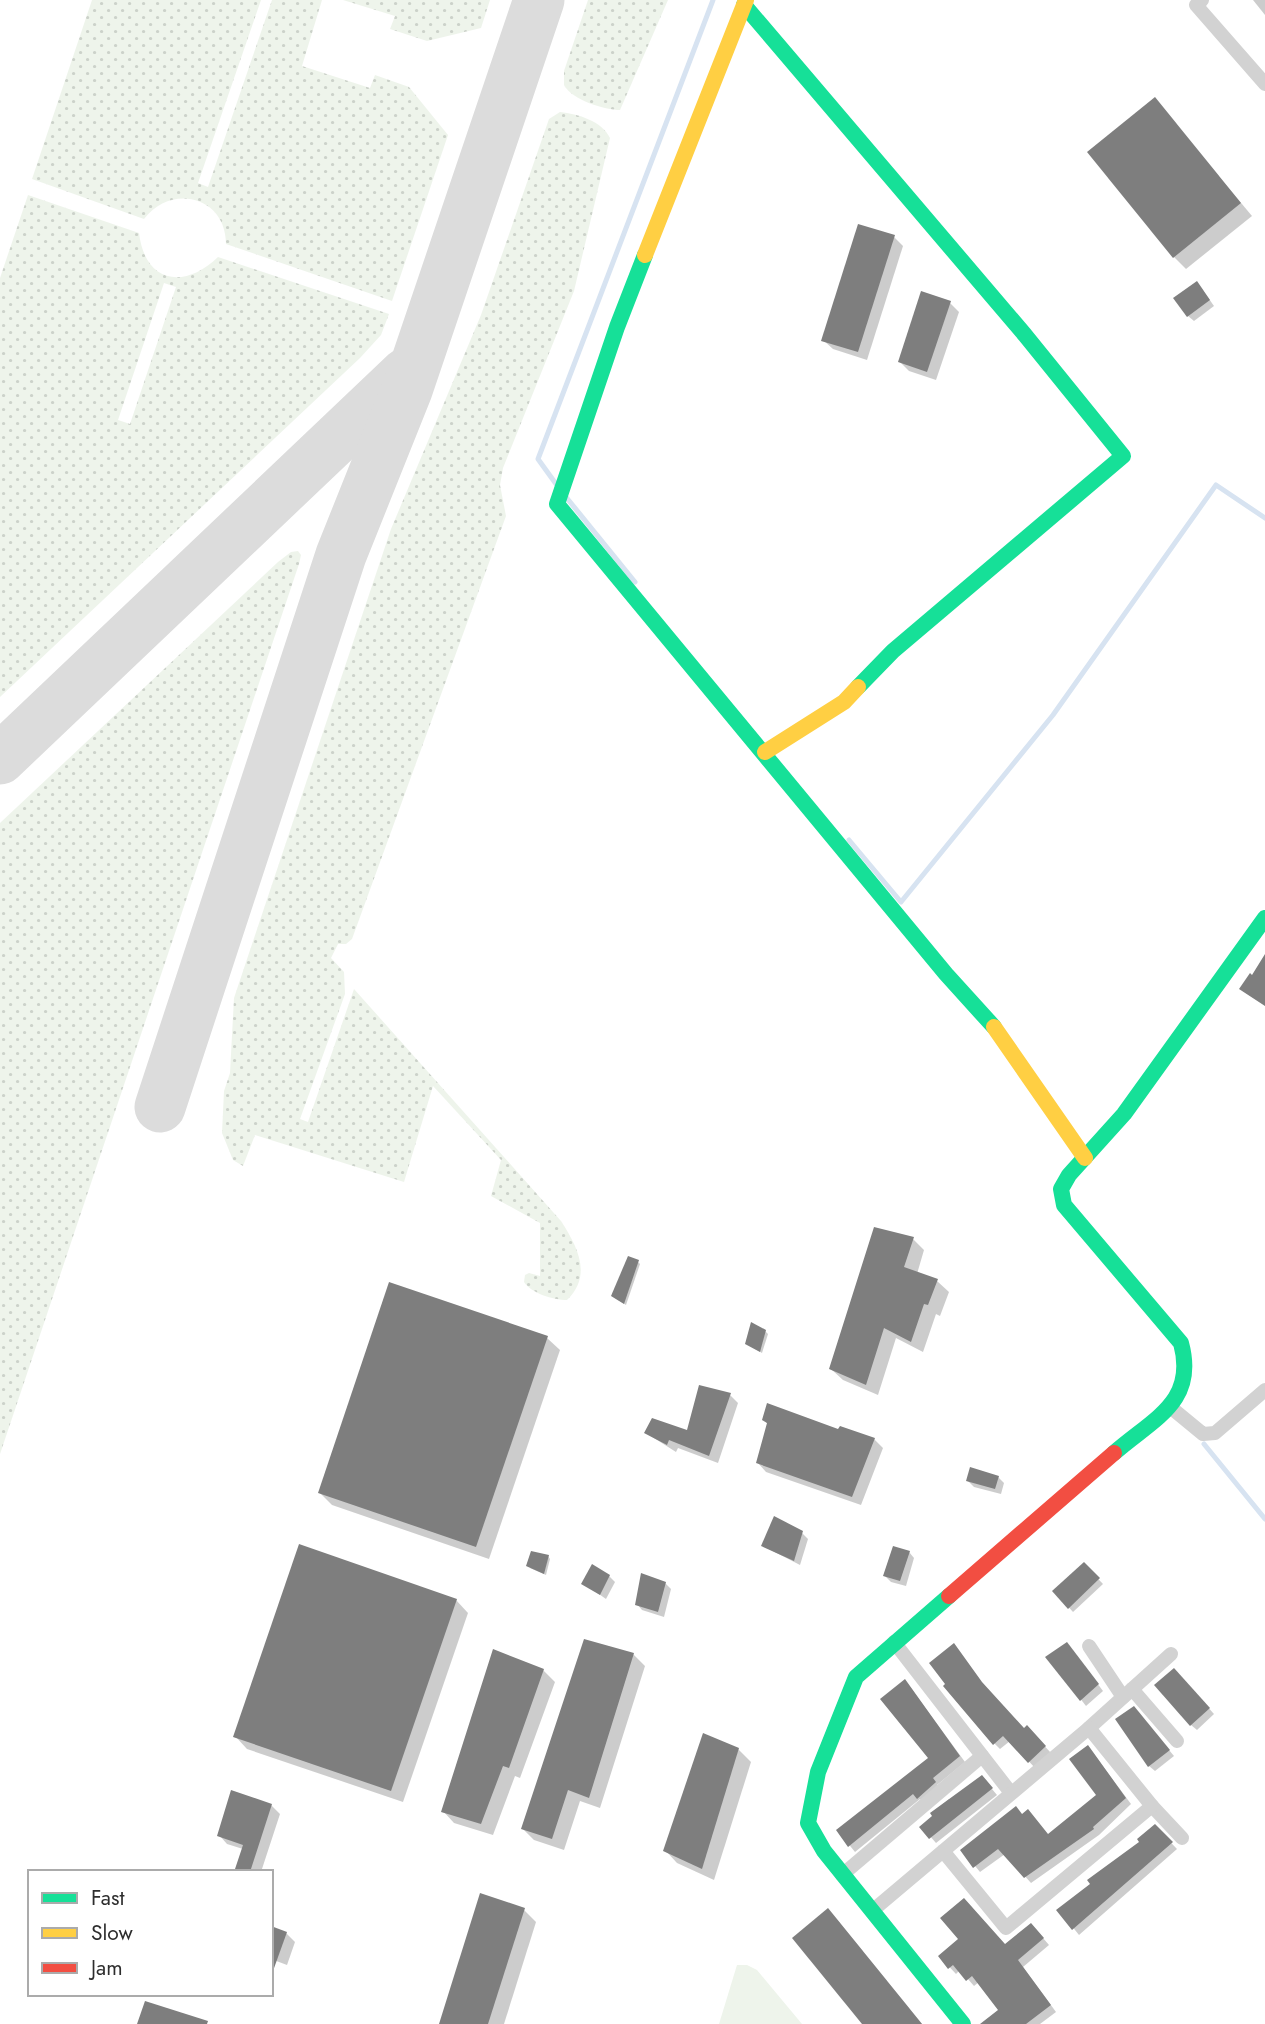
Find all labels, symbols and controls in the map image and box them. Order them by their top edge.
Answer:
legend [28,1870,273,1996]
text: Fast [91,1883,124,1913]
text: Slow [91,1918,133,1948]
text: Jam [88,1953,123,1983]

